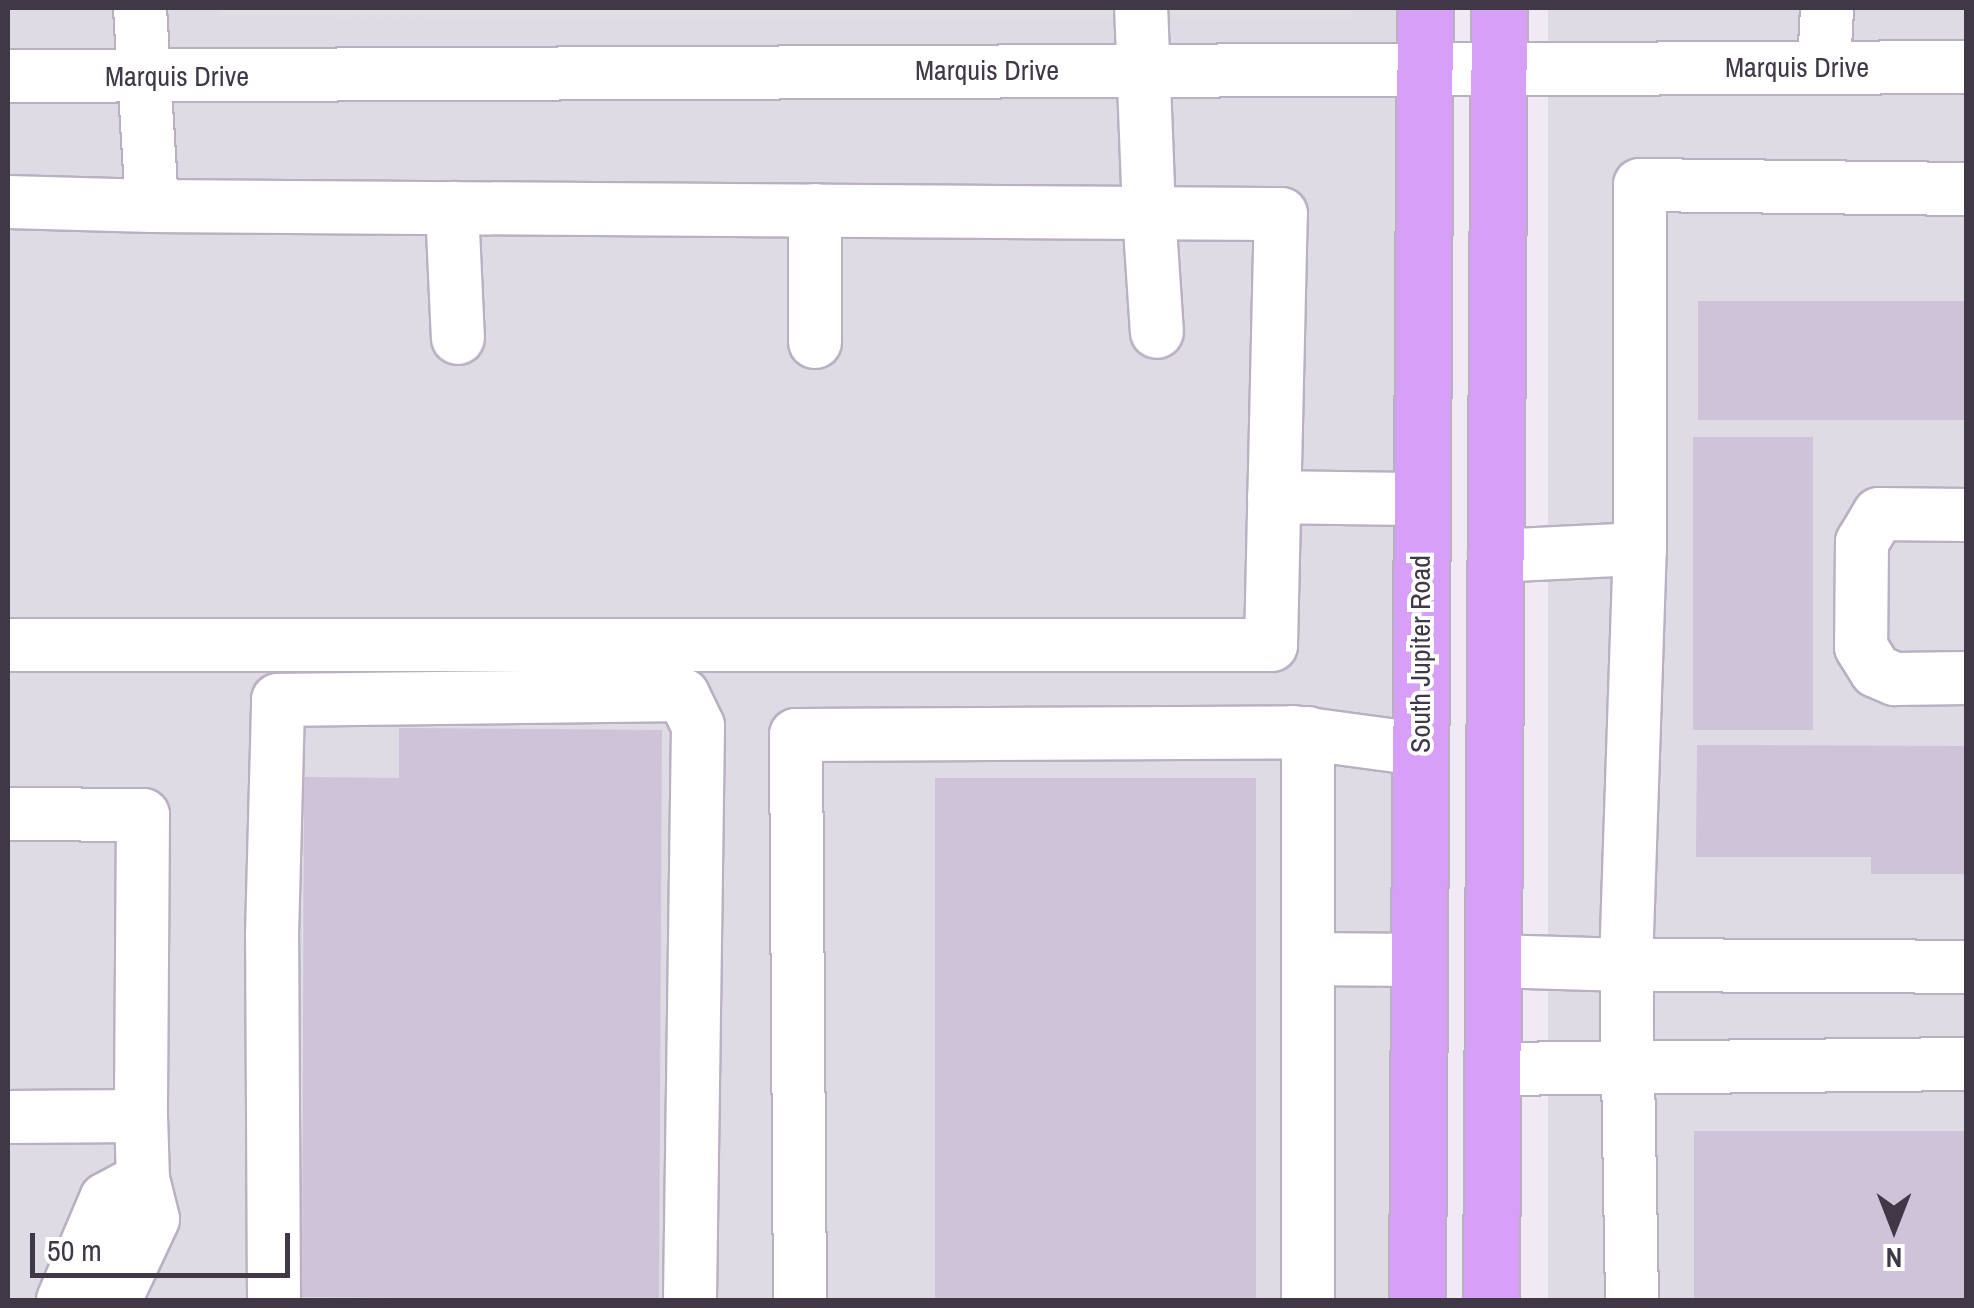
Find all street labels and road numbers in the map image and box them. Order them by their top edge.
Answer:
street label: Marquis Drive [1725,50,1869,84]
street label: Marquis Drive [915,53,1059,87]
street label: Marquis Drive [105,59,249,93]
street label: South Jupiter Road [1403,555,1437,753]

